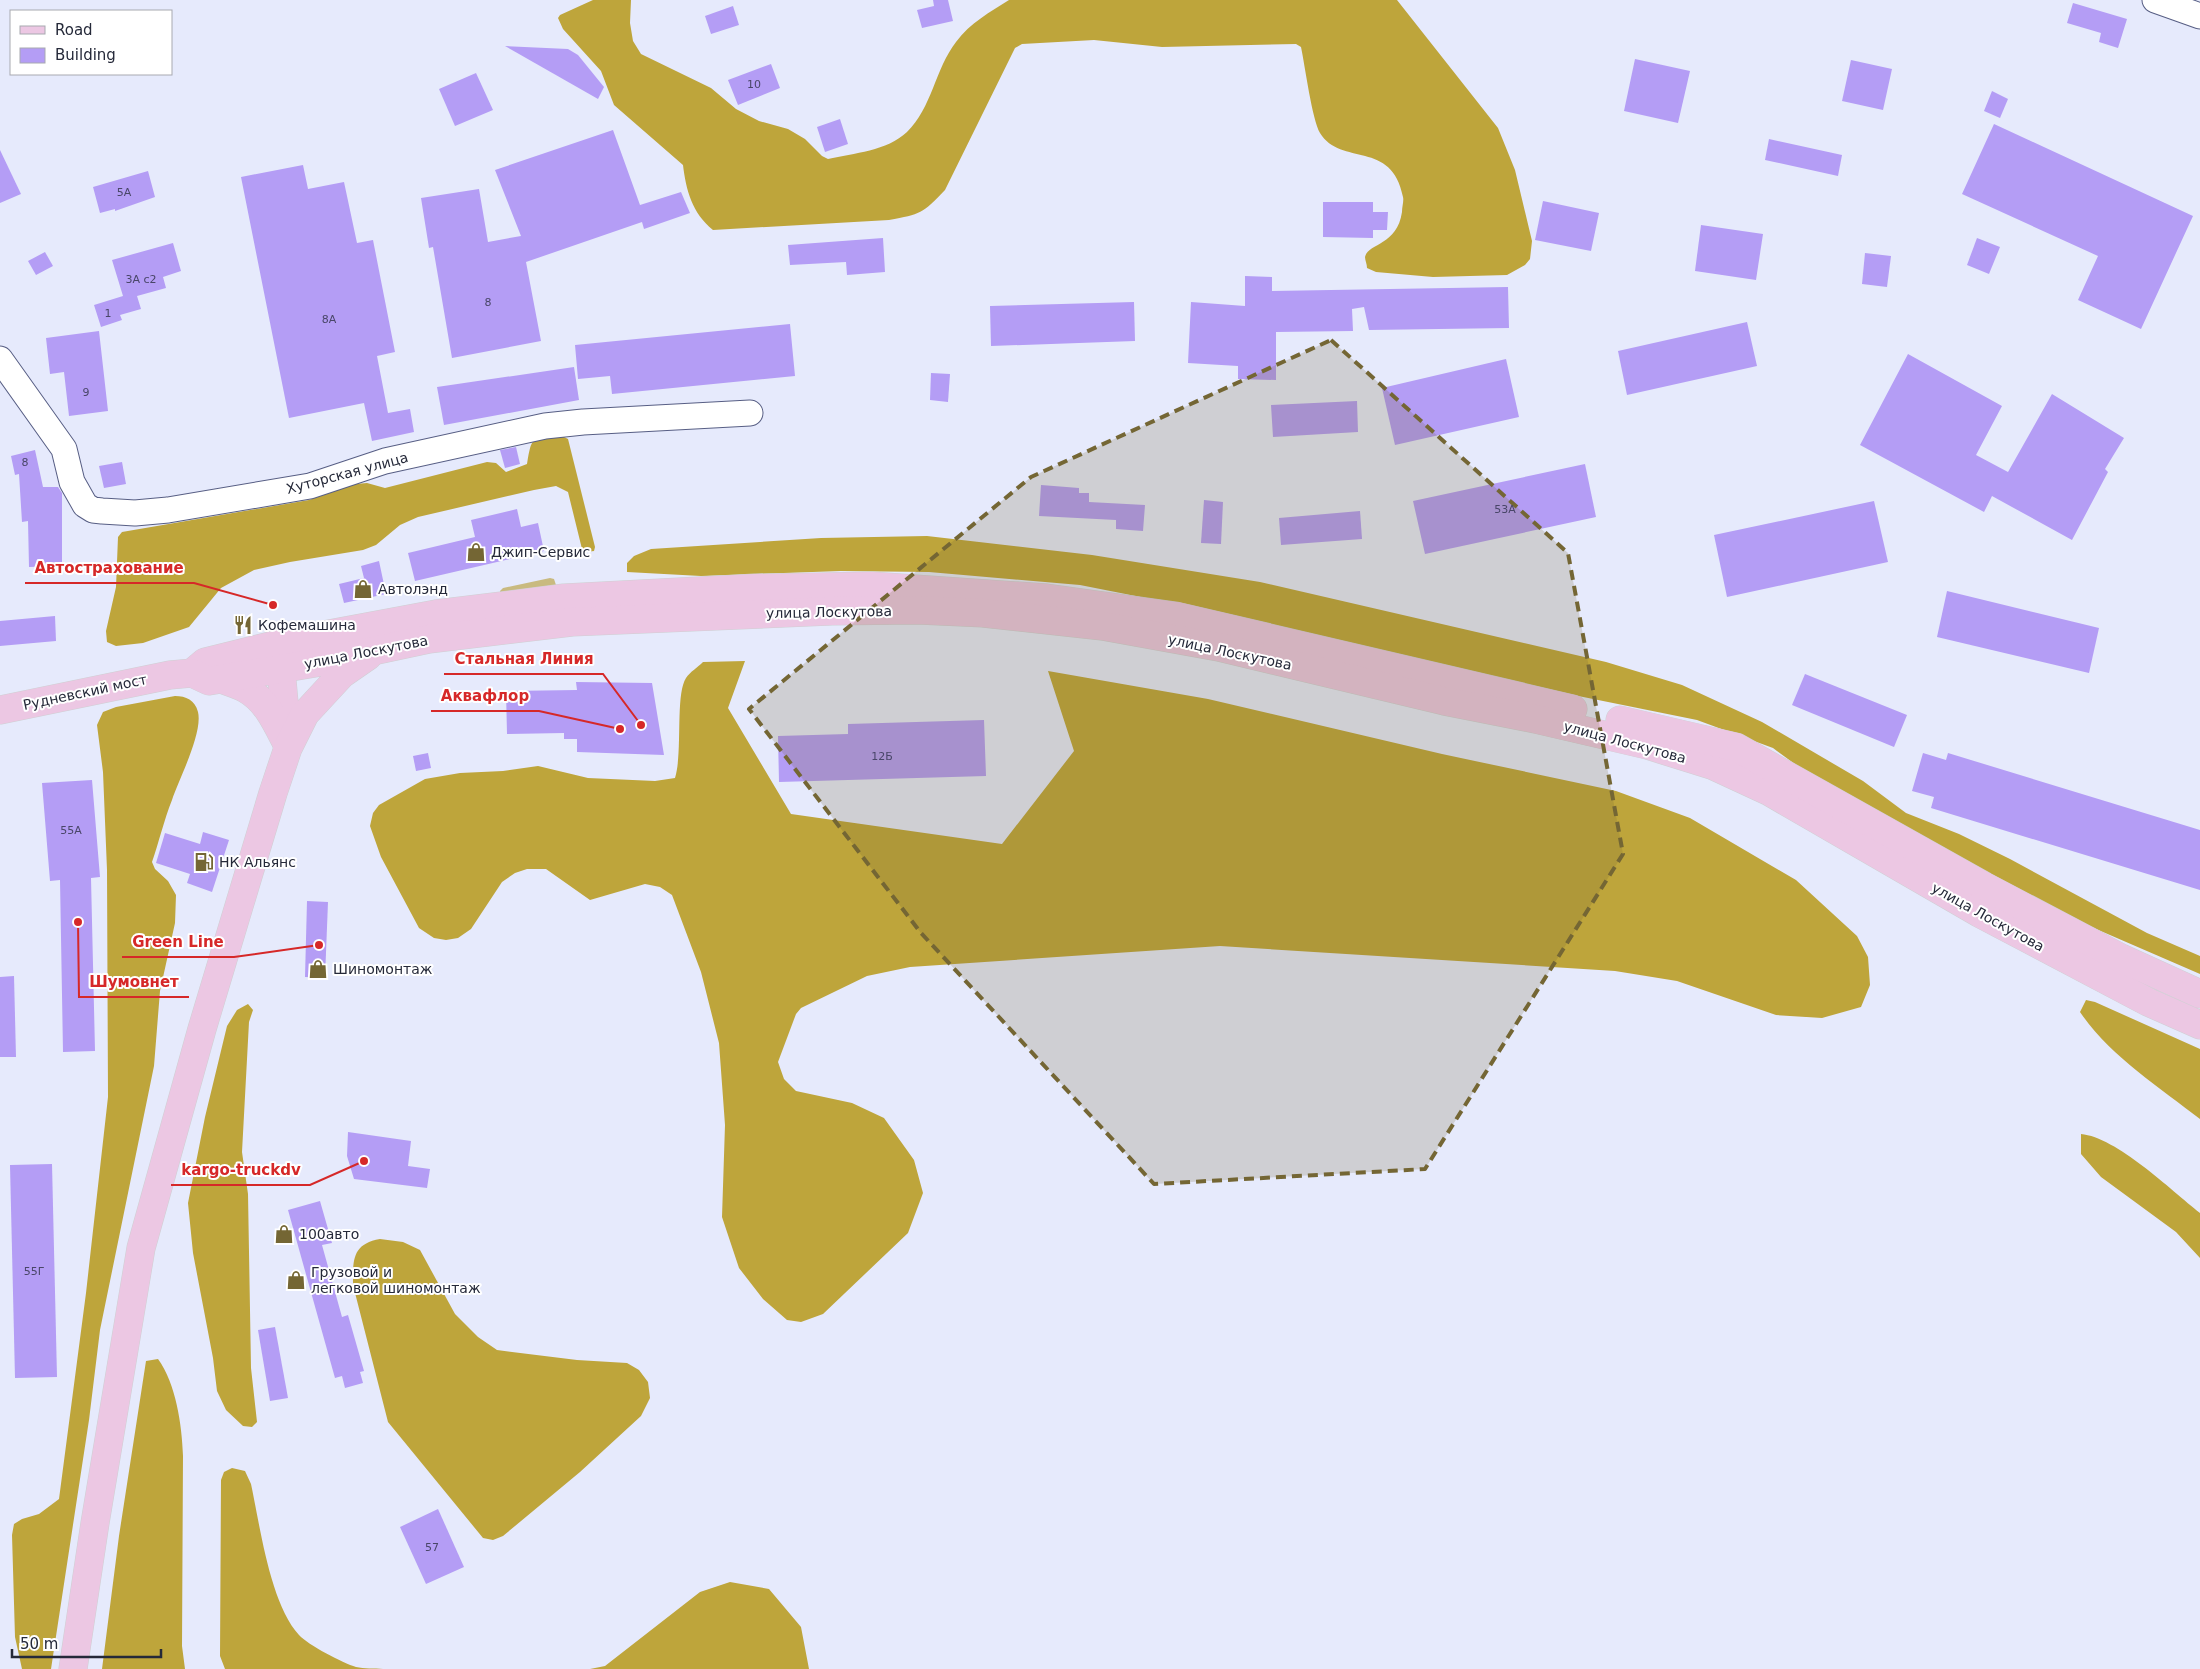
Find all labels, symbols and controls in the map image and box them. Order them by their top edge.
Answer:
legend [10,10,172,75]
text: Road [55,21,93,39]
text: Building [55,46,116,64]
house number: 10 [747,78,761,91]
house number: 5А [117,186,132,199]
house number: 3А с2 [125,273,157,286]
house number: 8 [485,296,492,309]
house number: 1 [105,307,112,320]
house number: 8А [322,313,337,326]
house number: 9 [83,386,90,399]
street label: Хуторская улица [284,449,410,497]
house number: 8 [22,456,29,469]
house number: 53А [1494,503,1516,516]
shop icon: Джип-Сервис [465,541,487,563]
place label: Джип-Сервис [491,544,590,560]
callout: Автострахование [25,553,194,583]
text: Автострахование [34,559,184,577]
shop icon: Автолэнд [352,578,374,600]
place label: Автолэнд [378,581,448,597]
street label: улица Лоскутова [766,603,892,621]
restaurant icon: Кофемашина [232,614,254,636]
place label: Кофемашина [258,617,356,633]
street label: улица Лоскутова [1167,631,1293,673]
street label: улица Лоскутова [303,632,429,672]
callout: Стальная Линия [444,644,603,674]
text: Стальная Линия [454,650,594,668]
street label: Рудневский мост [22,671,148,713]
callout: Аквафлор [431,681,539,711]
text: Аквафлор [441,687,529,705]
street label: улица Лоскутова [1562,718,1688,766]
house number: 12Б [871,750,893,763]
house number: 55А [60,824,82,837]
fuel station icon: НК Альянс [193,851,215,873]
place label: НК Альянс [219,854,296,870]
street label: улица Лоскутова [1929,879,2047,955]
callout: Green Line [122,927,234,957]
text: Green Line [132,933,224,951]
shop icon: Шиномонтаж [307,958,329,980]
place label: Шиномонтаж [333,961,433,977]
callout: Шумовнет [79,967,189,997]
text: Шумовнет [89,973,179,991]
callout: kargo-truckdv [171,1155,310,1185]
text: kargo-truckdv [181,1161,301,1179]
shop icon: 100авто [273,1223,295,1245]
place label: 100авто [299,1226,359,1242]
place label: Грузовой и легковой шиномонтаж [311,1264,481,1296]
house number: 55Г [24,1265,45,1278]
shop icon: Грузовой и легковой шиномонтаж [285,1269,307,1291]
house number: 57 [425,1541,439,1554]
scale bar [12,1626,161,1658]
text: 50 m [20,1635,58,1653]

